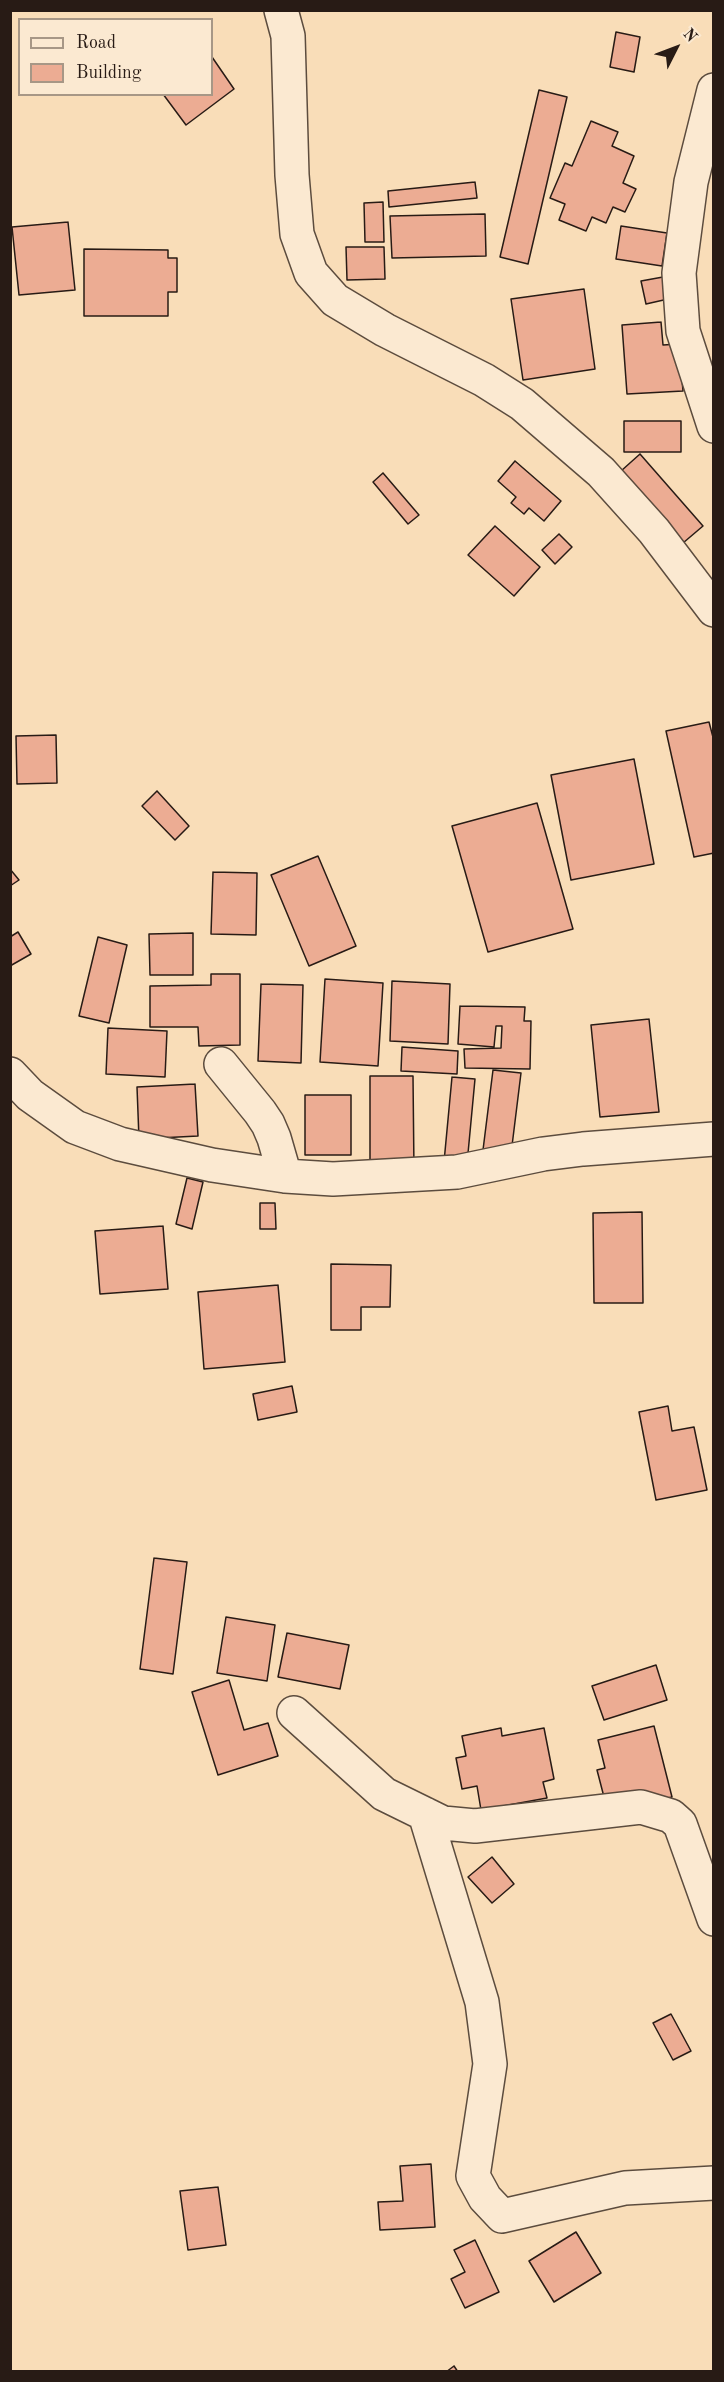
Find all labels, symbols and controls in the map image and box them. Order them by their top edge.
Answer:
legend [18,18,213,96]
north arrow [646,18,706,78]
text: N [679,26,699,46]
text: Road [76,34,116,52]
text: Building [76,64,141,82]

